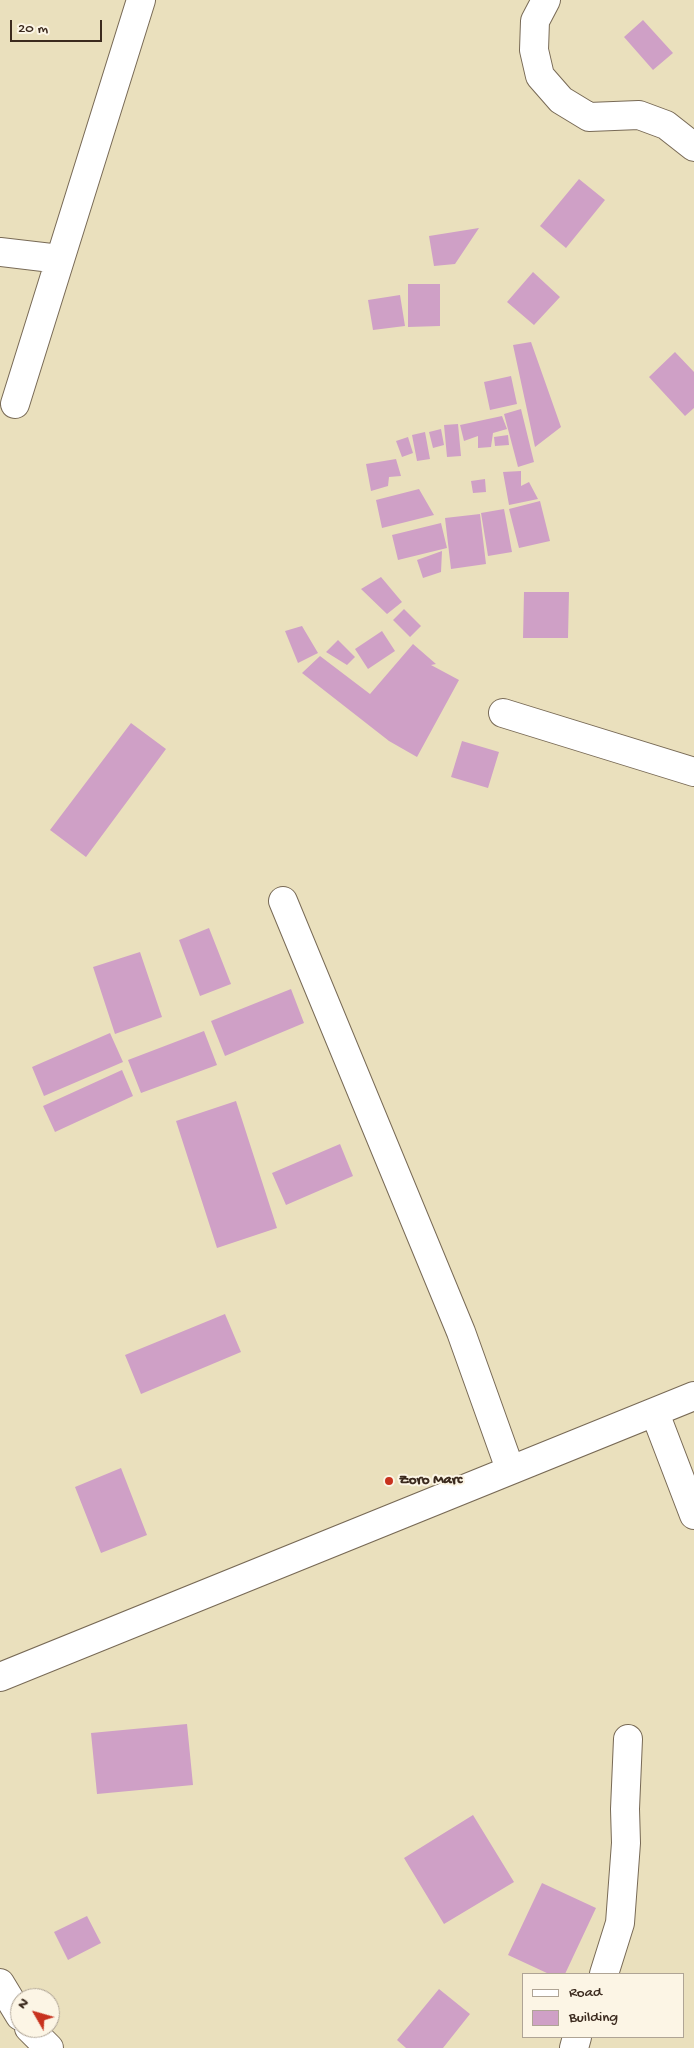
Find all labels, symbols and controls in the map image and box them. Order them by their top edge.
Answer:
scale bar [12,10,105,42]
text: 20 m [18,20,48,38]
place label: Zoro Marc [399,1472,462,1490]
marker: Zoro Marc [383,1475,395,1487]
legend [522,1973,684,2038]
text: Road [569,1984,602,2002]
north arrow [10,1988,60,2038]
text: N [14,1995,33,2013]
text: Building [569,2009,618,2027]

